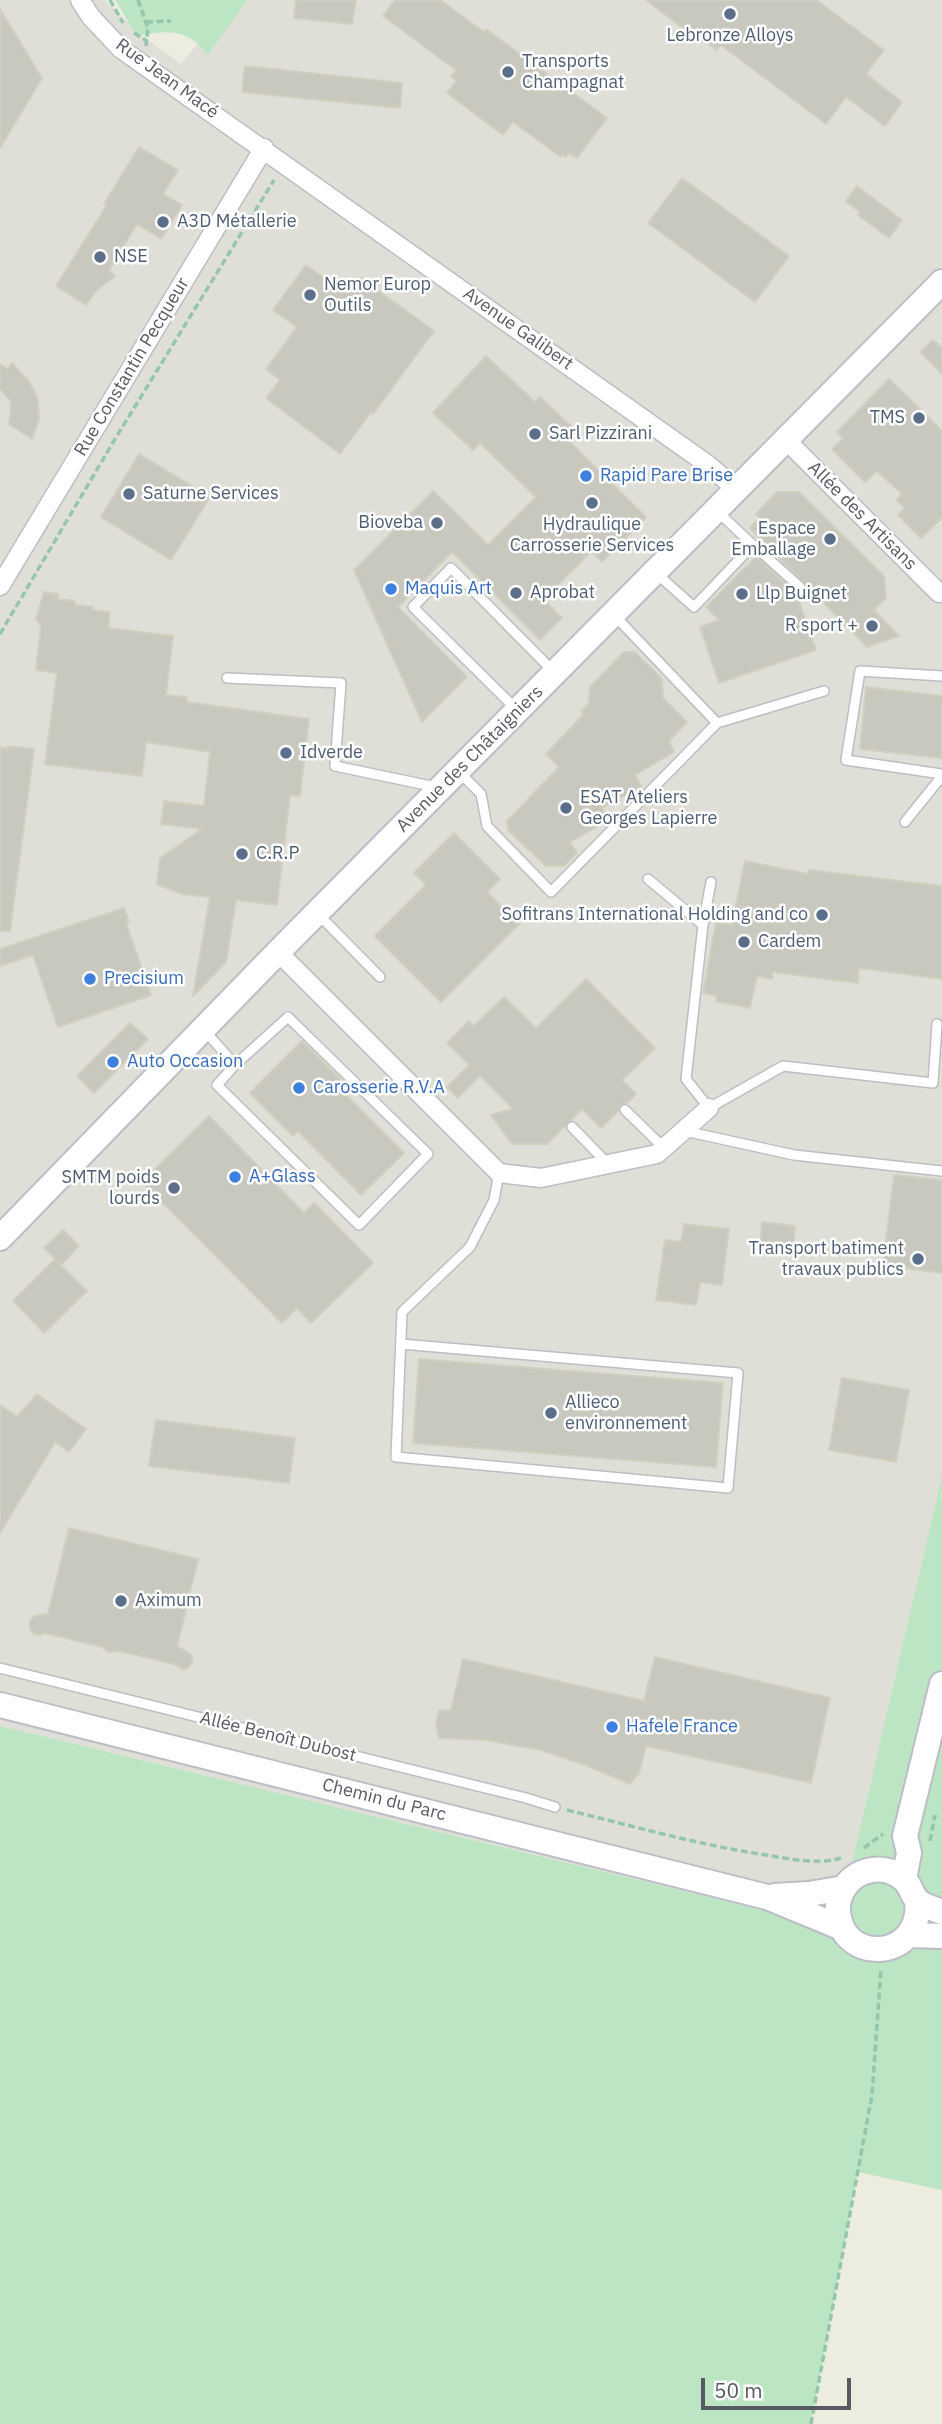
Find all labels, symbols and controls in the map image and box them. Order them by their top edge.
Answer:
marker: Lebronze Alloys [722,6,738,22]
place label: Lebronze Alloys [666,25,794,47]
street label: Rue Jean Macé [111,34,223,124]
place label: Transports Champagnat [522,51,624,94]
marker: Transports Champagnat [500,64,516,80]
place label: A3D Métallerie [177,211,297,233]
marker: A3D Métallerie [155,214,171,230]
place label: NSE [114,246,148,268]
marker: NSE [92,249,108,265]
street label: Rue Constantin Pecqueur [70,274,194,460]
place label: Nemor Europ Outils [324,274,431,316]
street label: Avenue Galibert [459,283,577,375]
marker: Nemor Europ Outils [302,287,318,303]
place label: TMS [870,407,905,429]
marker: TMS [911,410,927,426]
place label: Sarl Pizzirani [549,423,652,445]
marker: Sarl Pizzirani [527,426,543,442]
street label: Allée des Artisans [803,457,921,575]
place label: Rapid Pare Brise [600,465,733,487]
marker: Rapid Pare Brise [578,468,594,484]
place label: Saturne Services [143,483,279,505]
marker: Saturne Services [121,486,137,502]
marker: Hydraulique Carrosserie Services [584,495,600,511]
place label: Bioveba [358,512,423,534]
place label: Hydraulique Carrosserie Services [510,514,674,556]
marker: Bioveba [429,515,445,531]
place label: Espace Emballage [731,518,816,560]
marker: Espace Emballage [822,531,838,547]
place label: Maquis Art [405,578,492,600]
marker: Maquis Art [383,581,399,597]
place label: Aprobat [530,582,595,604]
place label: Llp Buignet [756,583,847,605]
marker: Aprobat [508,585,524,601]
marker: Llp Buignet [734,586,750,602]
place label: R sport + [785,615,858,637]
marker: R sport + [864,618,880,634]
street label: Avenue des Châtaigniers [392,681,548,837]
place label: Idverde [300,742,363,764]
marker: Idverde [278,745,294,761]
place label: ESAT Ateliers Georges Lapierre [580,787,717,830]
marker: ESAT Ateliers Georges Lapierre [558,800,574,816]
place label: C.R.P [256,843,299,865]
marker: C.R.P [234,846,250,862]
place label: Sofitrans International Holding and co [502,904,808,926]
marker: Sofitrans International Holding and co [814,907,830,923]
place label: Cardem [758,931,821,953]
marker: Cardem [736,934,752,950]
place label: Precisium [104,968,184,990]
marker: Precisium [82,971,98,987]
place label: Auto Occasion [127,1051,243,1073]
marker: Auto Occasion [105,1054,121,1070]
place label: Carosserie R.V.A [313,1077,445,1099]
marker: Carosserie R.V.A [291,1080,307,1096]
place label: A+Glass [249,1166,316,1188]
place label: SMTM poids lourds [62,1167,160,1210]
marker: A+Glass [227,1169,243,1185]
marker: SMTM poids lourds [166,1180,182,1196]
place label: Transport batiment travaux publics [749,1238,904,1280]
marker: Transport batiment travaux publics [910,1251,926,1267]
place label: Allieco environnement [565,1392,687,1434]
marker: Allieco environnement [543,1405,559,1421]
place label: Aximum [135,1590,202,1612]
marker: Aximum [113,1593,129,1609]
street label: Allée Benoît Dubost [198,1707,358,1767]
place label: Hafele France [626,1716,738,1738]
marker: Hafele France [604,1719,620,1735]
street label: Chemin du Parc [320,1774,448,1826]
scale bar [704,2364,855,2408]
text: 50 m [714,2376,763,2404]

